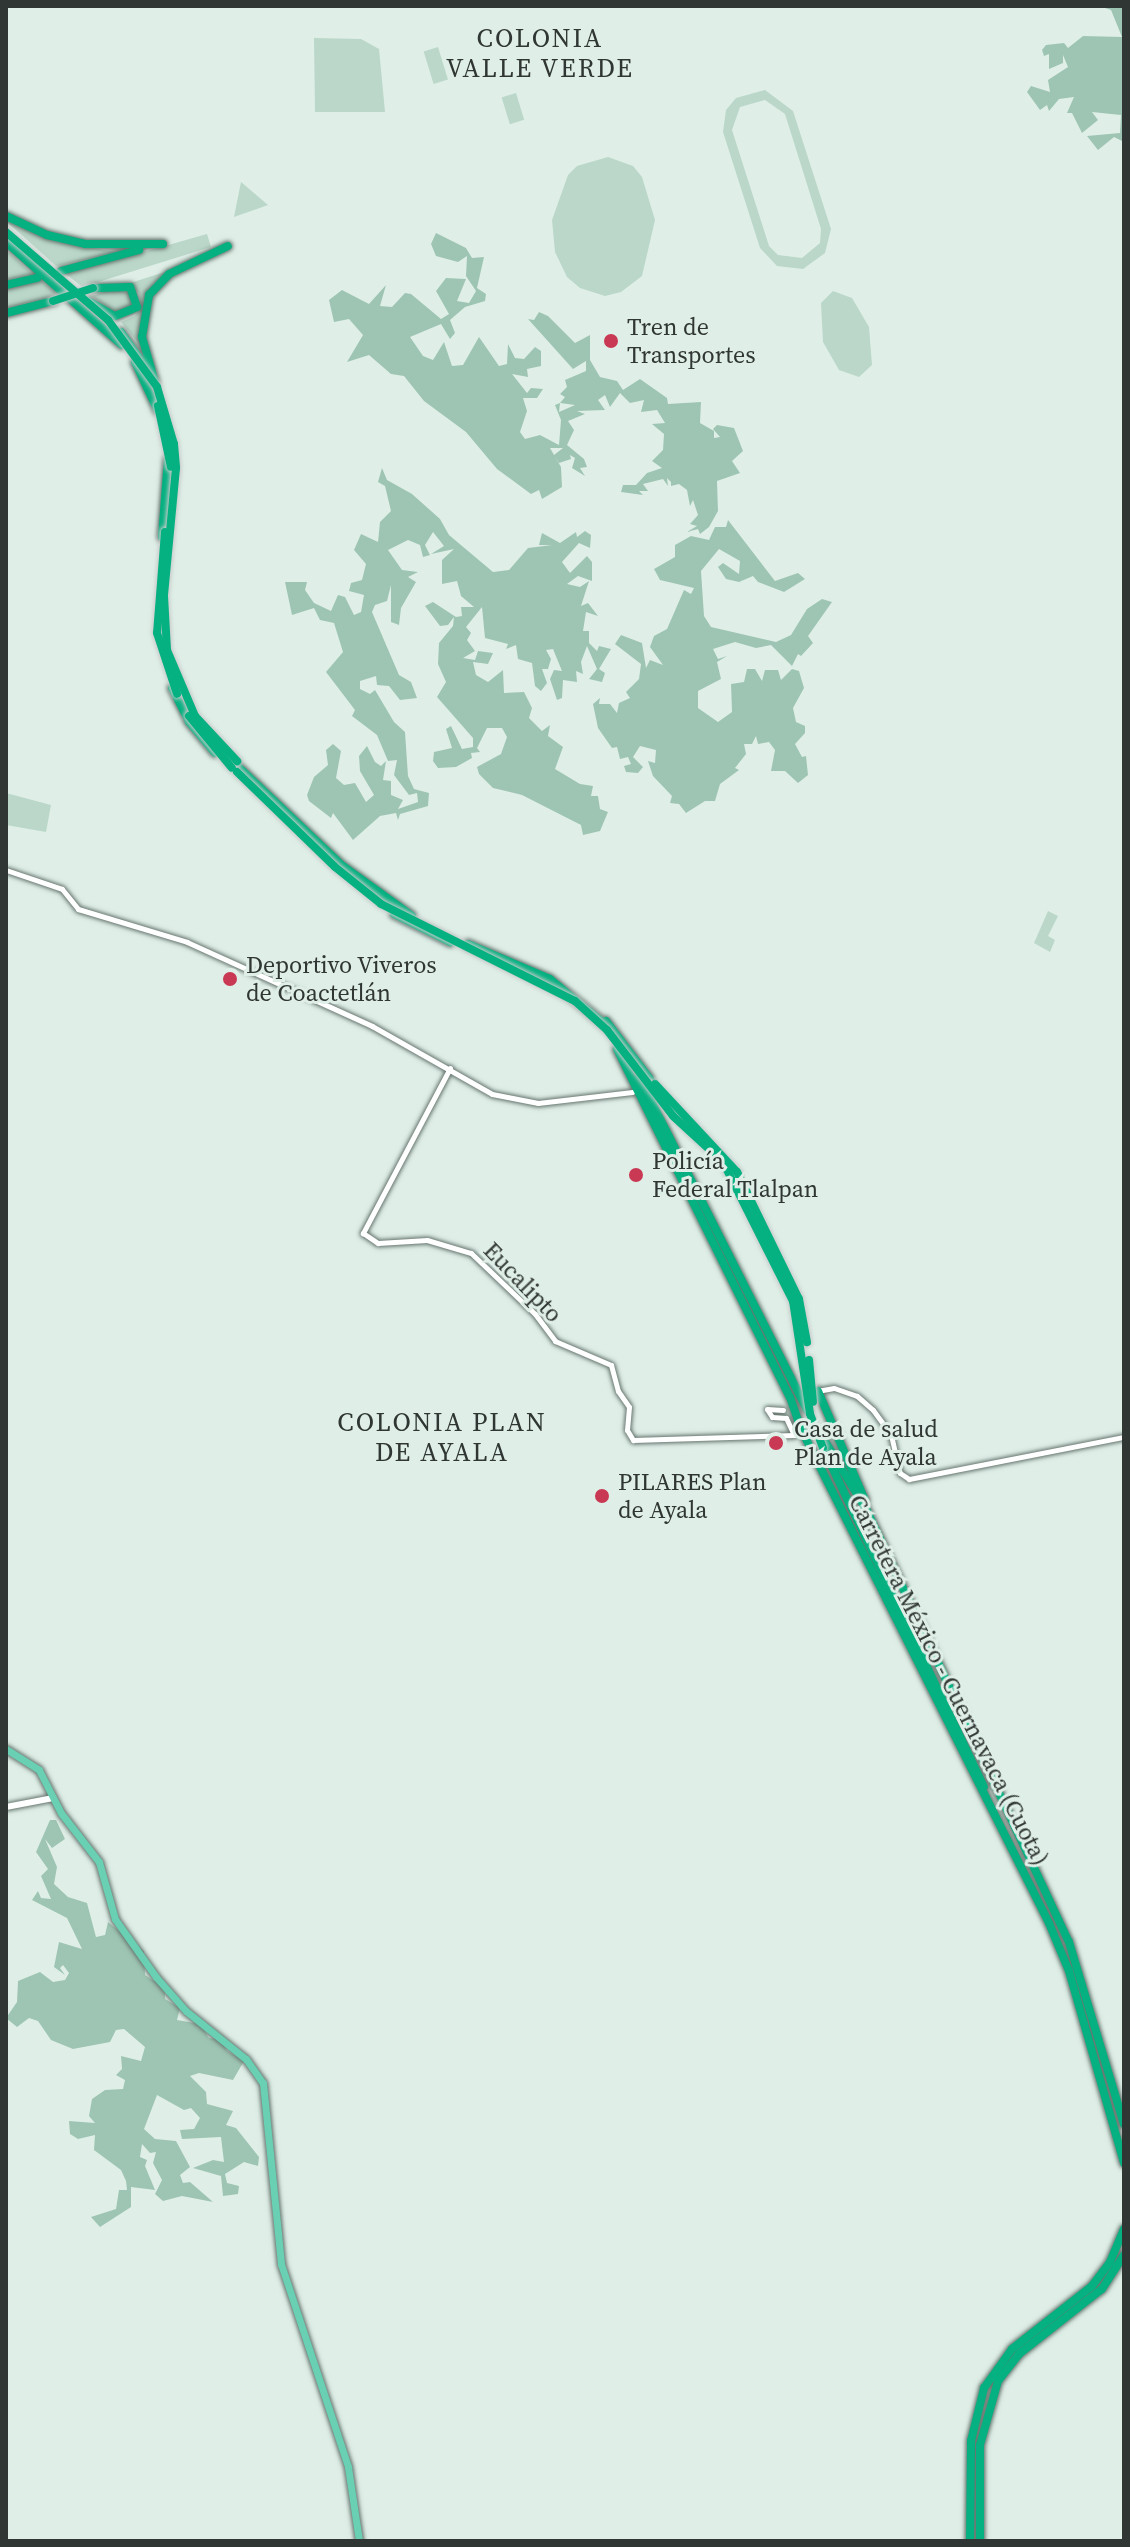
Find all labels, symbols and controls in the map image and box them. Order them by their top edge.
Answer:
district label: COLONIA VALLE VERDE [446,23,634,84]
place label: Tren de Transportes [627,313,756,369]
marker: Tren de Transportes [602,332,620,350]
place label: Deportivo Viveros de Coactetlán [246,951,437,1007]
marker: Deportivo Viveros de Coactetlán [221,970,239,988]
place label: Policía Federal Tlalpan [652,1147,819,1203]
marker: Policía Federal Tlalpan [627,1166,645,1184]
street label: Eucalipto [478,1236,568,1328]
district label: COLONIA PLAN DE AYALA [337,1407,547,1468]
place label: Casa de salud Plan de Ayala [794,1415,938,1471]
marker: Casa de salud Plan de Ayala [765,1432,787,1454]
place label: PILARES Plan de Ayala [618,1468,766,1524]
marker: PILARES Plan de Ayala [593,1487,611,1505]
street label: Carretera México - Cuernavaca (Cuota) [843,1490,1055,1870]

